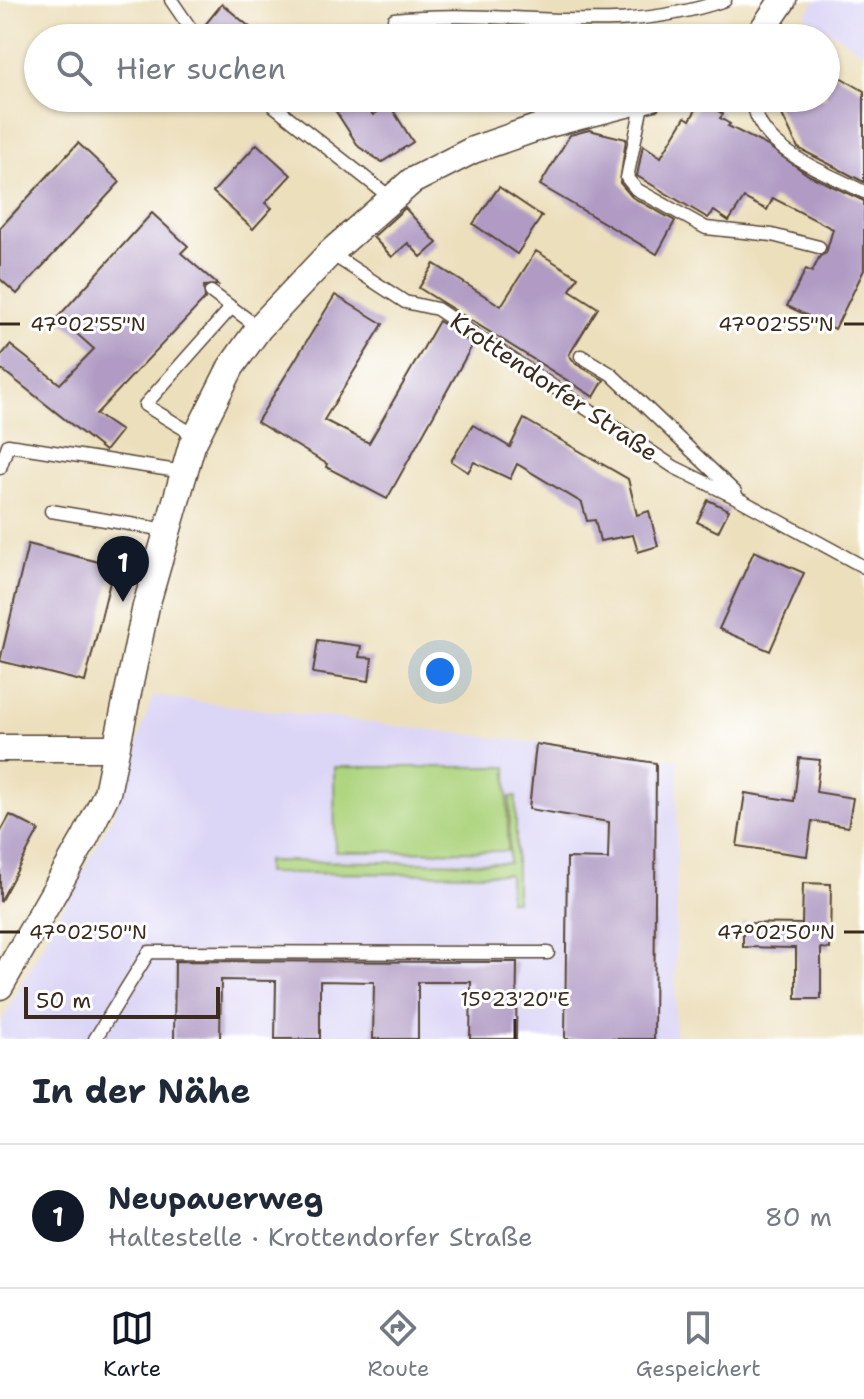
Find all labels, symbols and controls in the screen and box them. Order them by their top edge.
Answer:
search box [24,24,840,112]
icon: search [52,46,96,90]
text: Hier suchen [116,48,286,89]
street label: Krottendorfer Straße [444,305,664,469]
text: 47°02'55"N [30,311,146,337]
text: 47°02'55"N [718,311,834,337]
pin: 1 [97,536,149,602]
your location [420,652,460,692]
text: 47°02'50"N [29,919,147,945]
text: 47°02'50"N [717,919,835,945]
scale bar [24,983,220,1019]
text: 50 m [36,986,91,1015]
text: 15°23'20"E [460,986,570,1012]
text: In der Nähe [32,1068,251,1114]
text: Neupauerweg [108,1178,323,1219]
text: 1 [52,1199,64,1234]
text: 80 m [765,1199,832,1234]
text: Haltestelle · Krottendorfer Straße [108,1219,533,1254]
tab: Karte [103,1306,161,1383]
tab: Route [368,1306,429,1383]
tab: Gespeichert [636,1306,761,1383]

